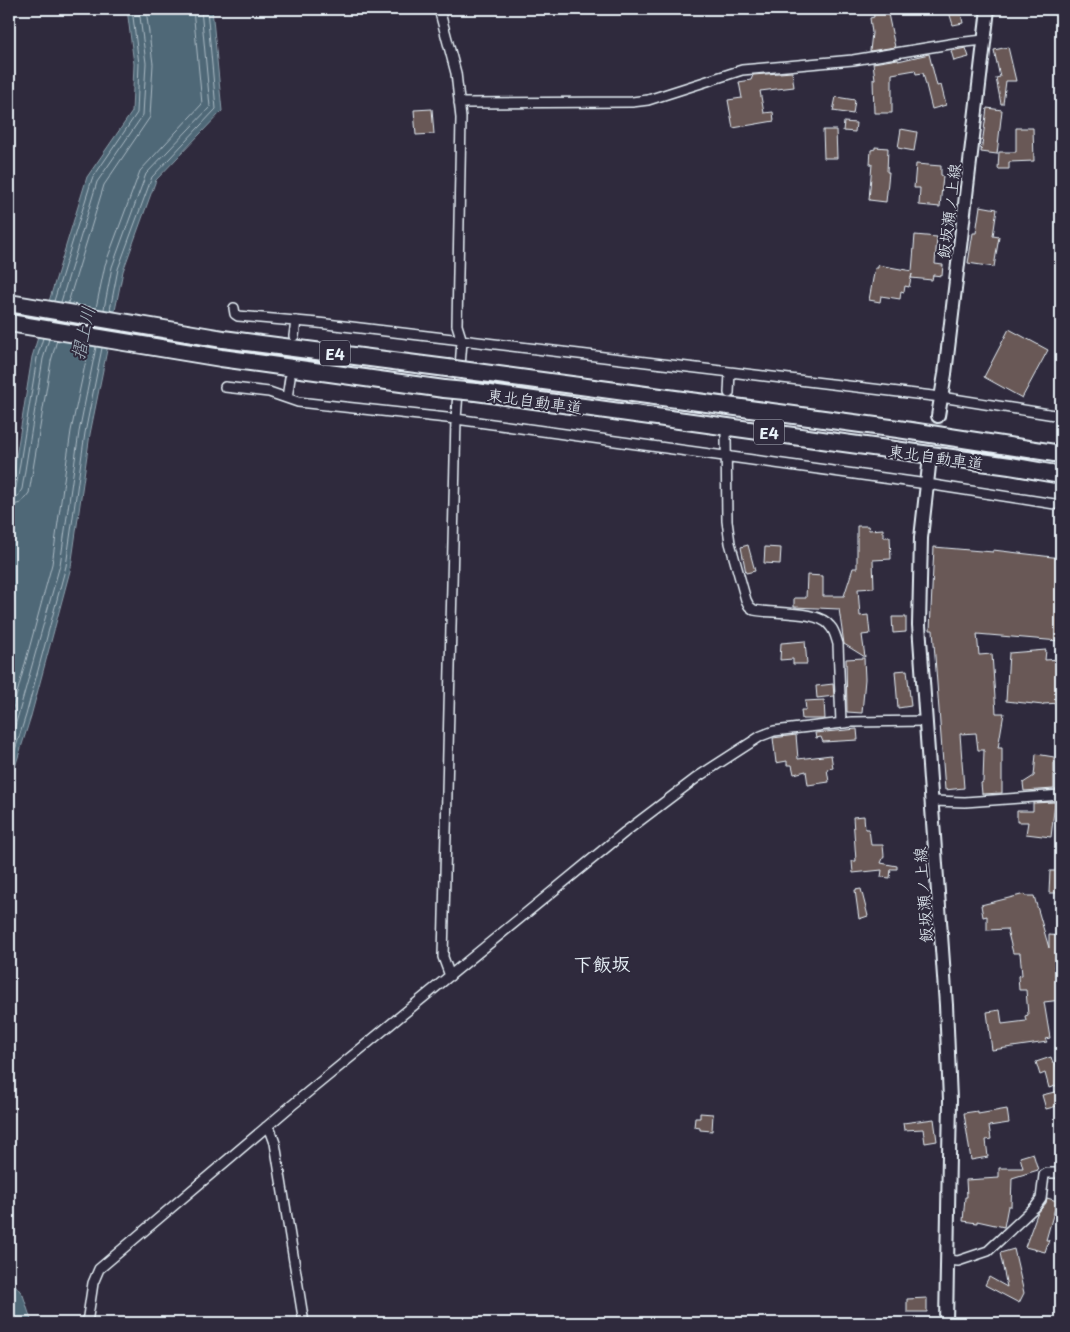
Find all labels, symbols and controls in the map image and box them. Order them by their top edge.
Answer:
street label: 飯坂瀬ノ上線 [930,162,966,260]
water label: 摺上川 [63,304,101,362]
road number: E4 [320,340,350,366]
street label: 東北自動車道 [486,381,584,419]
road number: E4 [754,420,784,444]
street label: 東北自動車道 [887,437,985,475]
street label: 飯坂瀬ノ上線 [907,846,937,944]
district label: 下飯坂 [573,949,631,977]

